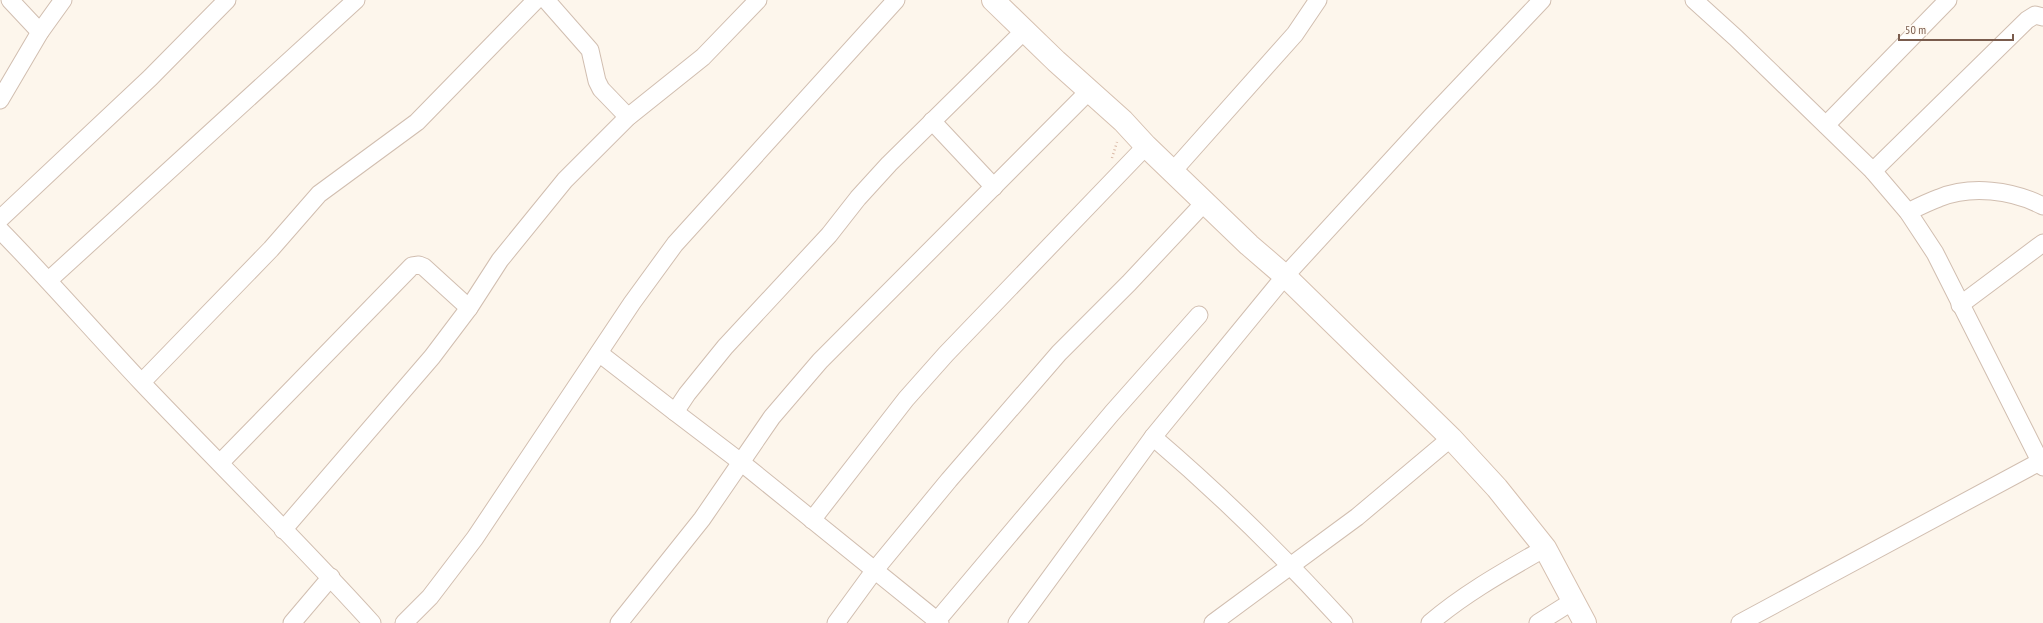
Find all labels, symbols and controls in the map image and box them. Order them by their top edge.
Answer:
scale bar [1899,16,2013,42]
text: 50 m [1905,22,1926,37]

